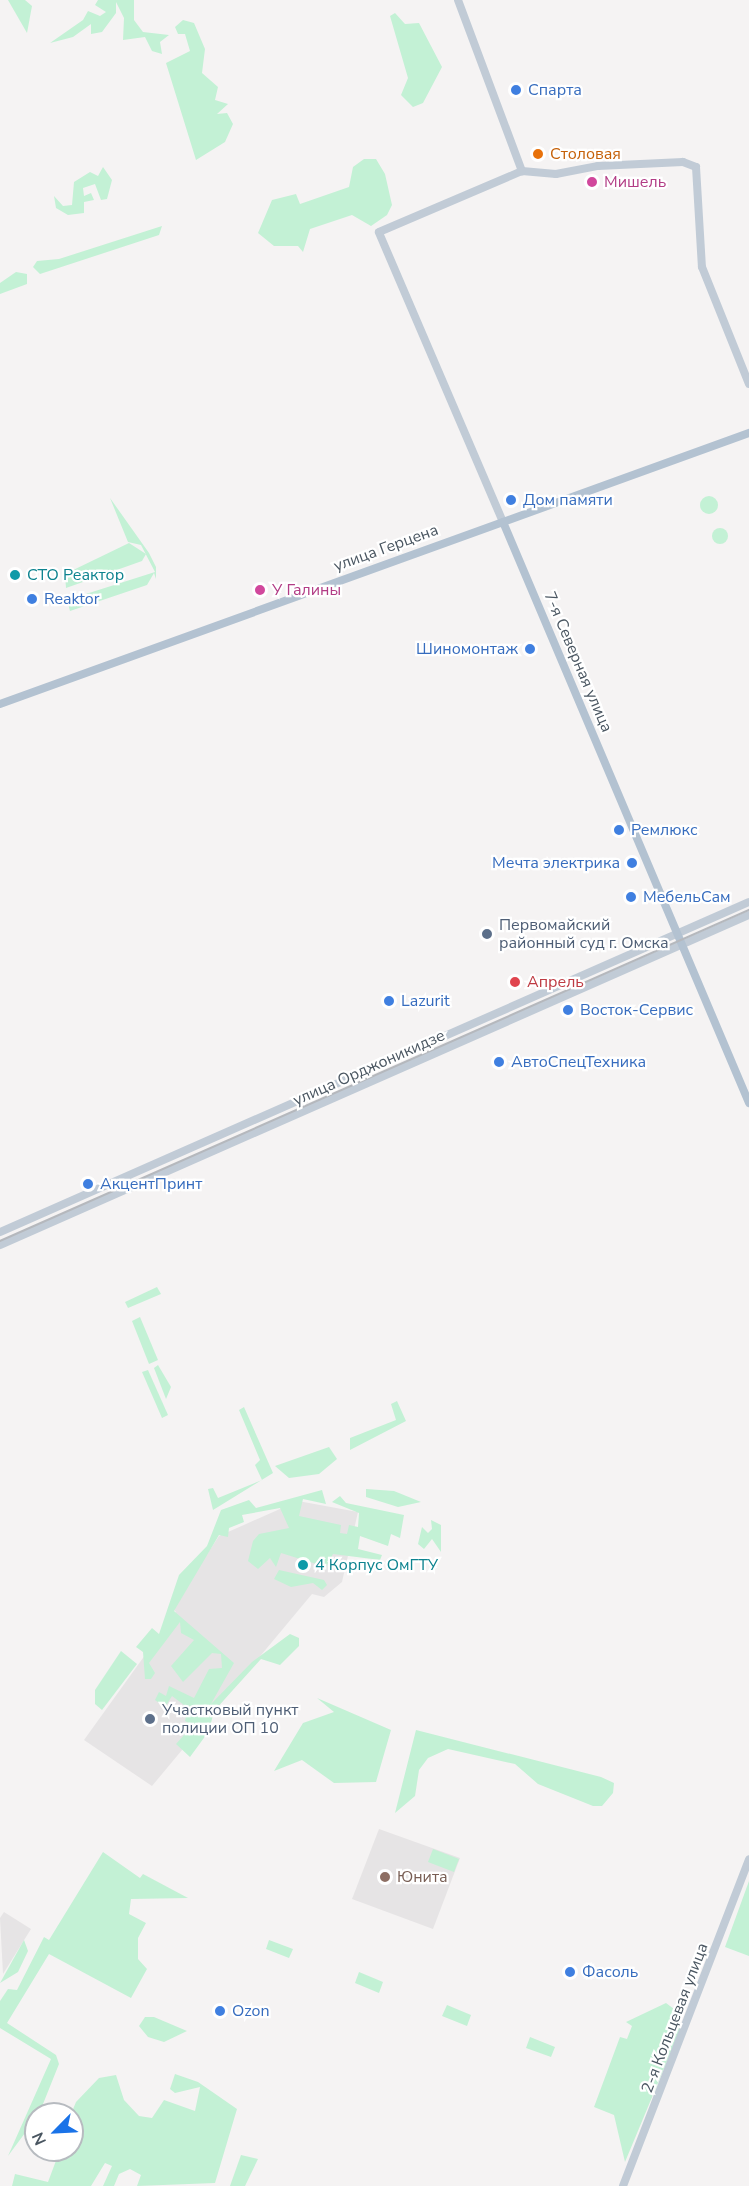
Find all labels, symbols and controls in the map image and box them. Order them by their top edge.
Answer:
place label: Спарта [528,80,582,100]
marker: Спарта [509,83,523,97]
place label: Столовая [550,144,621,164]
marker: Столовая [531,147,545,161]
place label: Мишель [604,172,666,192]
marker: Мишель [585,175,599,189]
place label: Дом памяти [523,490,613,510]
marker: Дом памяти [504,493,518,507]
street label: улица Герцена [331,520,441,576]
place label: СТО Реактор [27,565,124,585]
marker: СТО Реактор [8,568,22,582]
place label: У Галины [272,580,341,600]
marker: У Галины [253,583,267,597]
place label: Reaktor [44,589,99,609]
street label: 7-я Северная улица [540,589,616,735]
marker: Reaktor [25,592,39,606]
place label: Шиномонтаж [416,639,518,659]
marker: Шиномонтаж [523,642,537,656]
place label: Ремлюкс [631,820,698,840]
marker: Ремлюкс [612,823,626,837]
place label: Мечта электрика [492,853,620,873]
marker: Мечта электрика [625,856,639,870]
place label: МебельСам [643,887,731,907]
marker: МебельСам [624,890,638,904]
place label: Первомайский районный суд г. Омска [499,915,669,953]
marker: Первомайский районный суд г. Омска [480,927,494,941]
place label: Апрель [527,972,584,992]
marker: Апрель [508,975,522,989]
place label: Lazurit [401,991,450,1011]
marker: Lazurit [382,994,396,1008]
place label: Восток-Сервис [580,1000,693,1020]
marker: Восток-Сервис [561,1003,575,1017]
street label: улица Орджоникидзе [290,1026,448,1110]
place label: АвтоСпецТехника [511,1052,646,1072]
marker: АвтоСпецТехника [492,1055,506,1069]
place label: АкцентПринт [100,1174,202,1194]
marker: АкцентПринт [81,1177,95,1191]
place label: 4 Корпус ОмГТУ [315,1555,438,1575]
marker: 4 Корпус ОмГТУ [296,1558,310,1572]
place label: Участковый пункт полиции ОП 10 [162,1700,298,1738]
marker: Участковый пункт полиции ОП 10 [143,1712,157,1726]
place label: Юнита [397,1867,448,1887]
marker: Юнита [378,1870,392,1884]
street label: 2-я Кольцевая улица [638,1940,712,2096]
place label: Фасоль [582,1962,638,1982]
marker: Фасоль [563,1965,577,1979]
place label: Ozon [232,2001,270,2021]
marker: Ozon [213,2004,227,2018]
north arrow [24,2102,84,2162]
text: N [27,2129,52,2148]

